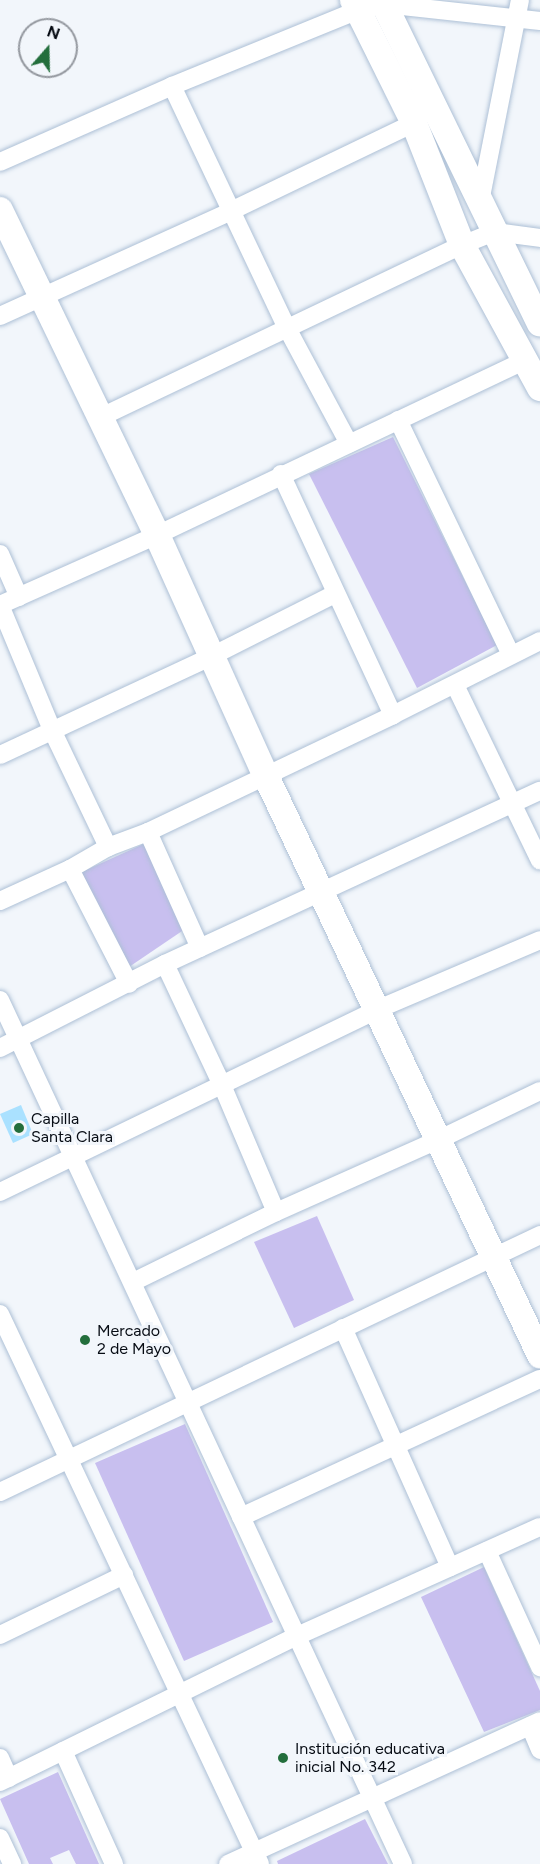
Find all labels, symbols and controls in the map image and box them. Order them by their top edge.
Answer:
north arrow [18,18,78,78]
text: N [45,21,63,44]
place label: Capilla Santa Clara [31,1109,113,1147]
marker: Capilla Santa Clara [12,1121,26,1135]
place label: Mercado 2 de Mayo [97,1321,171,1359]
marker: Mercado 2 de Mayo [78,1333,92,1347]
place label: Institución educativa inicial No. 342 [295,1739,445,1777]
marker: Institución educativa inicial No. 342 [276,1751,290,1765]

